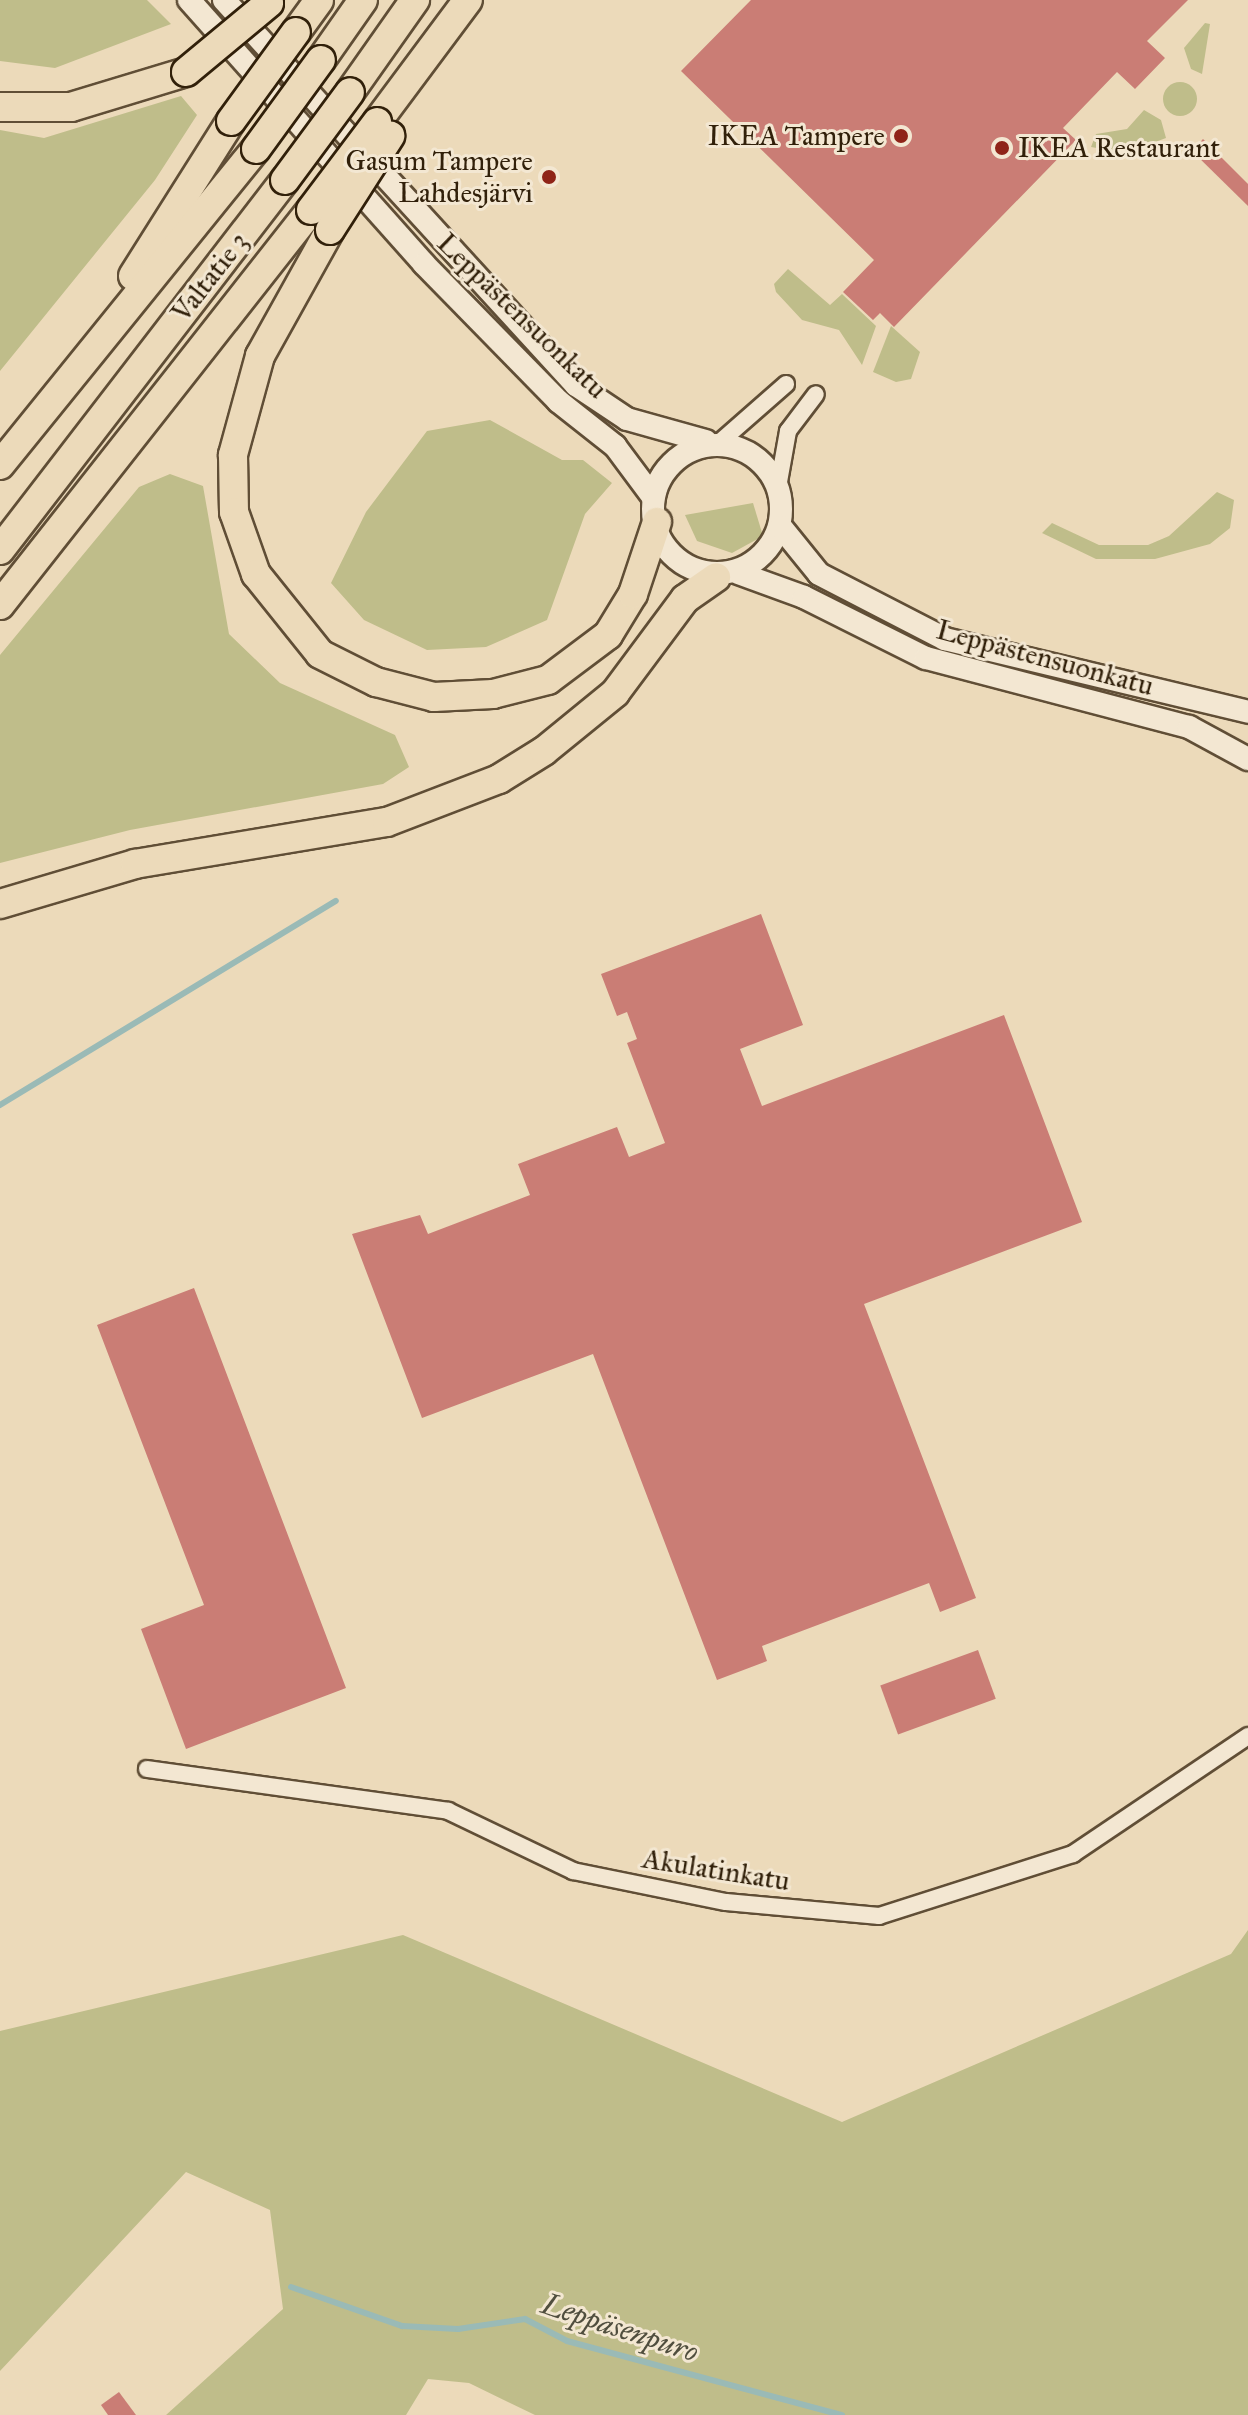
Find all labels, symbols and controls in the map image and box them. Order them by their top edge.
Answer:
place label: IKEA Tampere [708,119,885,153]
marker: IKEA Tampere [892,127,910,145]
place label: IKEA Restaurant [1018,131,1220,165]
marker: IKEA Restaurant [993,139,1011,157]
place label: Gasum Tampere Lahdesjärvi [346,144,533,210]
marker: Gasum Tampere Lahdesjärvi [540,168,558,186]
street label: Valtatie 3 [165,225,255,329]
street label: Leppästensuonkatu [430,226,614,406]
street label: Leppästensuonkatu [933,613,1157,703]
street label: Akulatinkatu [640,1842,792,1898]
water label: Leppäsenpuro [537,2286,703,2370]

